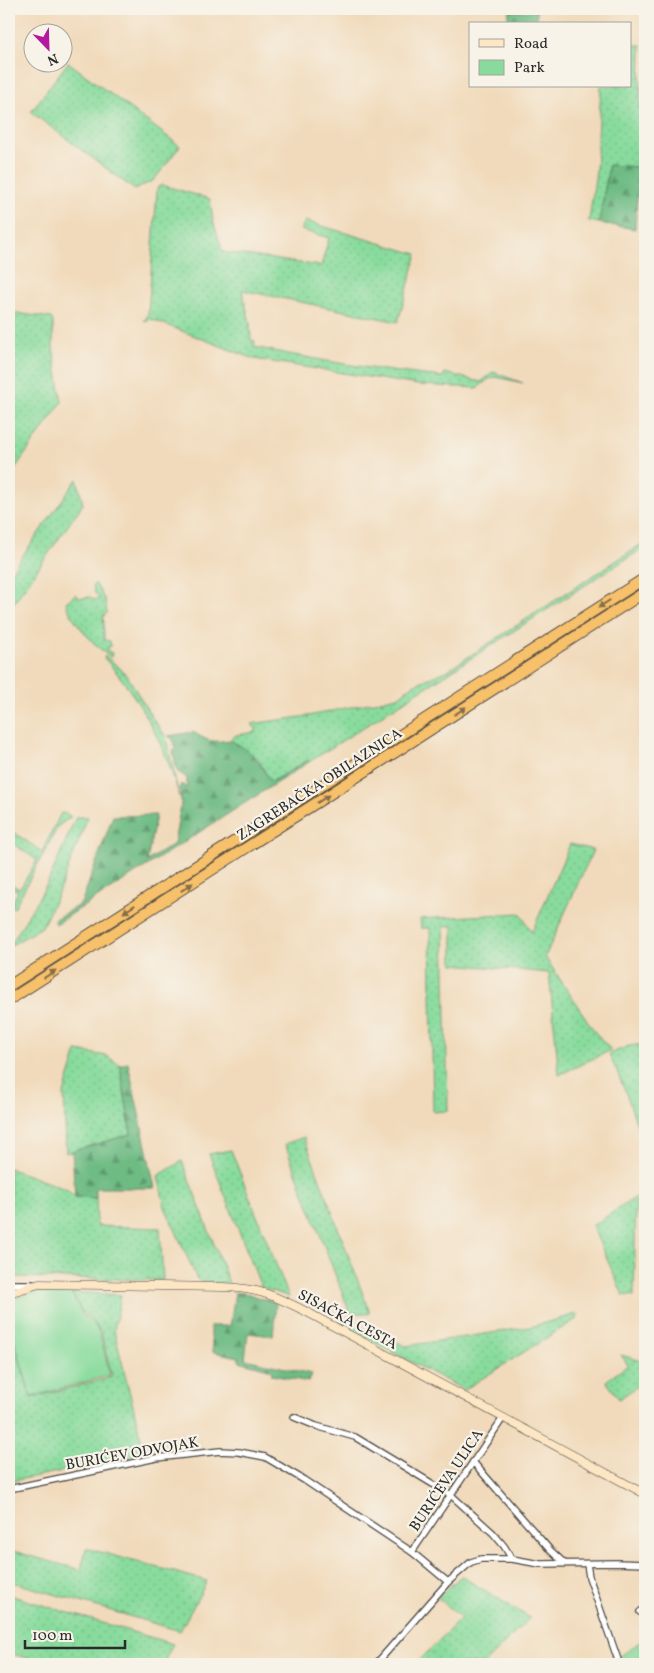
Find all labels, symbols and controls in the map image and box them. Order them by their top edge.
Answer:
north arrow [22,22,72,72]
legend [469,22,632,88]
text: Road [514,34,548,55]
text: N [44,48,61,69]
text: Park [514,58,545,79]
one-way arrow [598,600,611,609]
one-way arrow [454,706,467,716]
street label: ZAGREBAČKA OBILAZNICA [233,724,407,847]
one-way arrow [317,794,330,804]
one-way arrow [180,882,193,891]
one-way arrow [122,904,135,914]
one-way arrow [43,969,56,979]
street label: SISAČKA CESTA [294,1285,401,1356]
street label: BURIĆEVA ULICA [405,1425,490,1536]
street label: BURIĆEV ODVOJAK [64,1432,200,1477]
scale bar [25,1618,125,1650]
text: 100 m [32,1626,72,1647]

